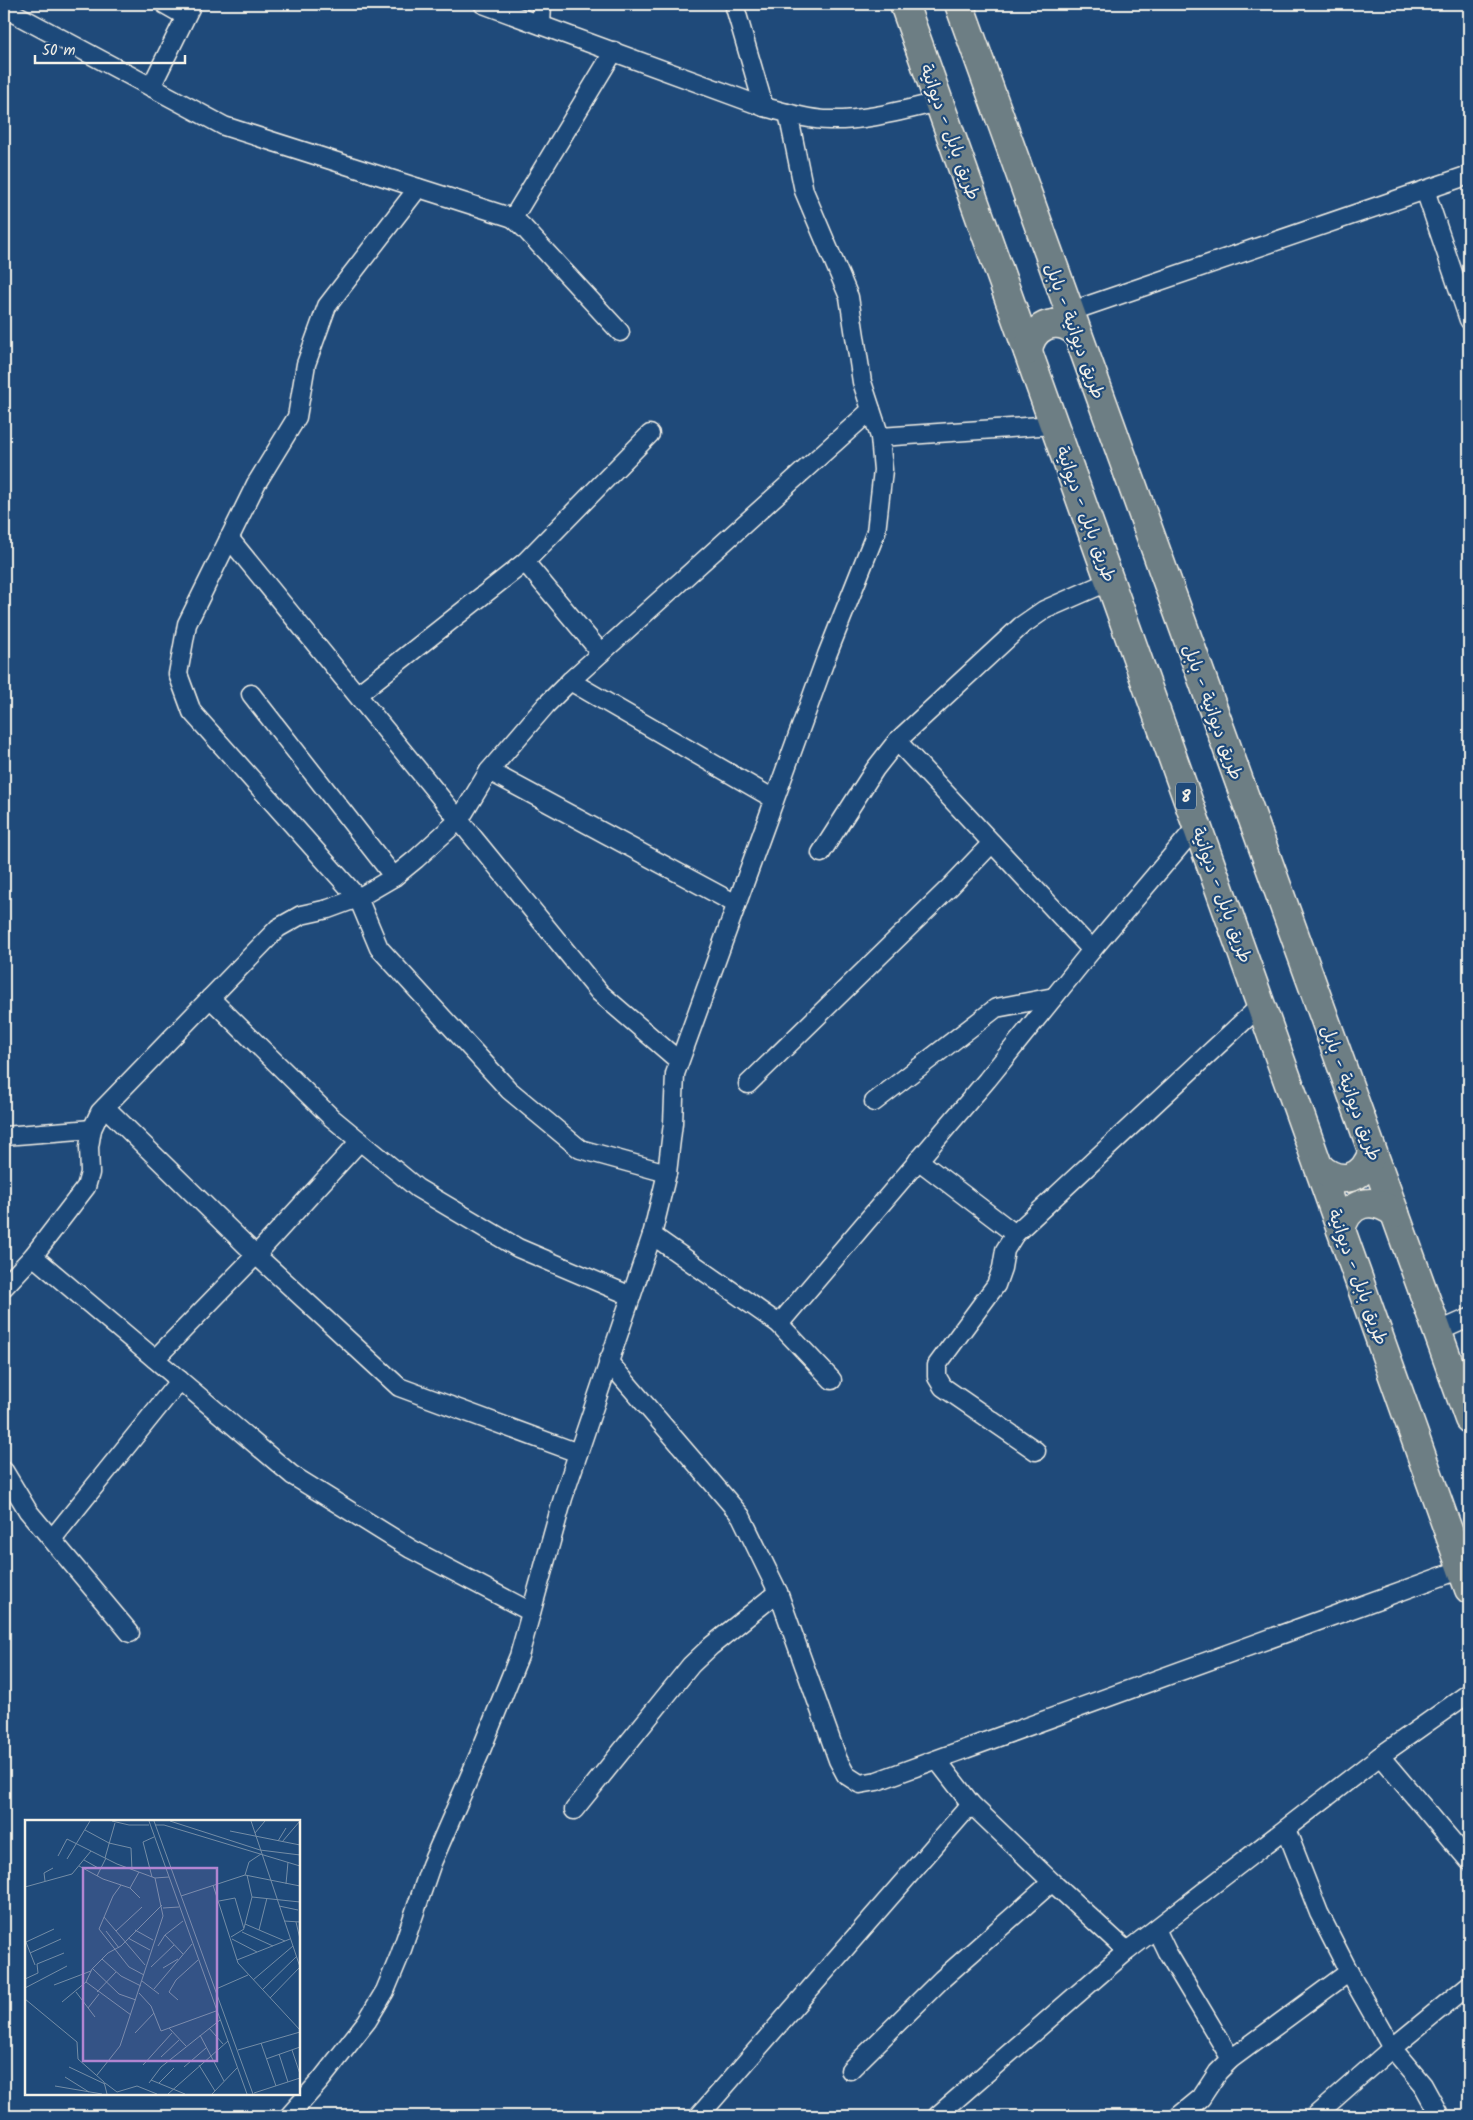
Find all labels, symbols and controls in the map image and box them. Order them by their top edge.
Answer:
scale bar [35,32,185,64]
text: 50 m [42,39,76,63]
street label: طريق بابل - ديوانية [910,60,987,205]
street label: طريق ديوانية - بابل [1035,259,1112,404]
street label: طريق بابل - ديوانية [1046,442,1123,587]
street label: طريق ديوانية - بابل [1173,640,1250,785]
road number: 8 [1176,782,1196,809]
street label: طريق بابل - ديوانية [1182,823,1259,968]
street label: طريق ديوانية - بابل [1311,1021,1388,1166]
street label: طريق بابل - ديوانية [1318,1205,1395,1350]
inset map [25,1820,300,2095]

